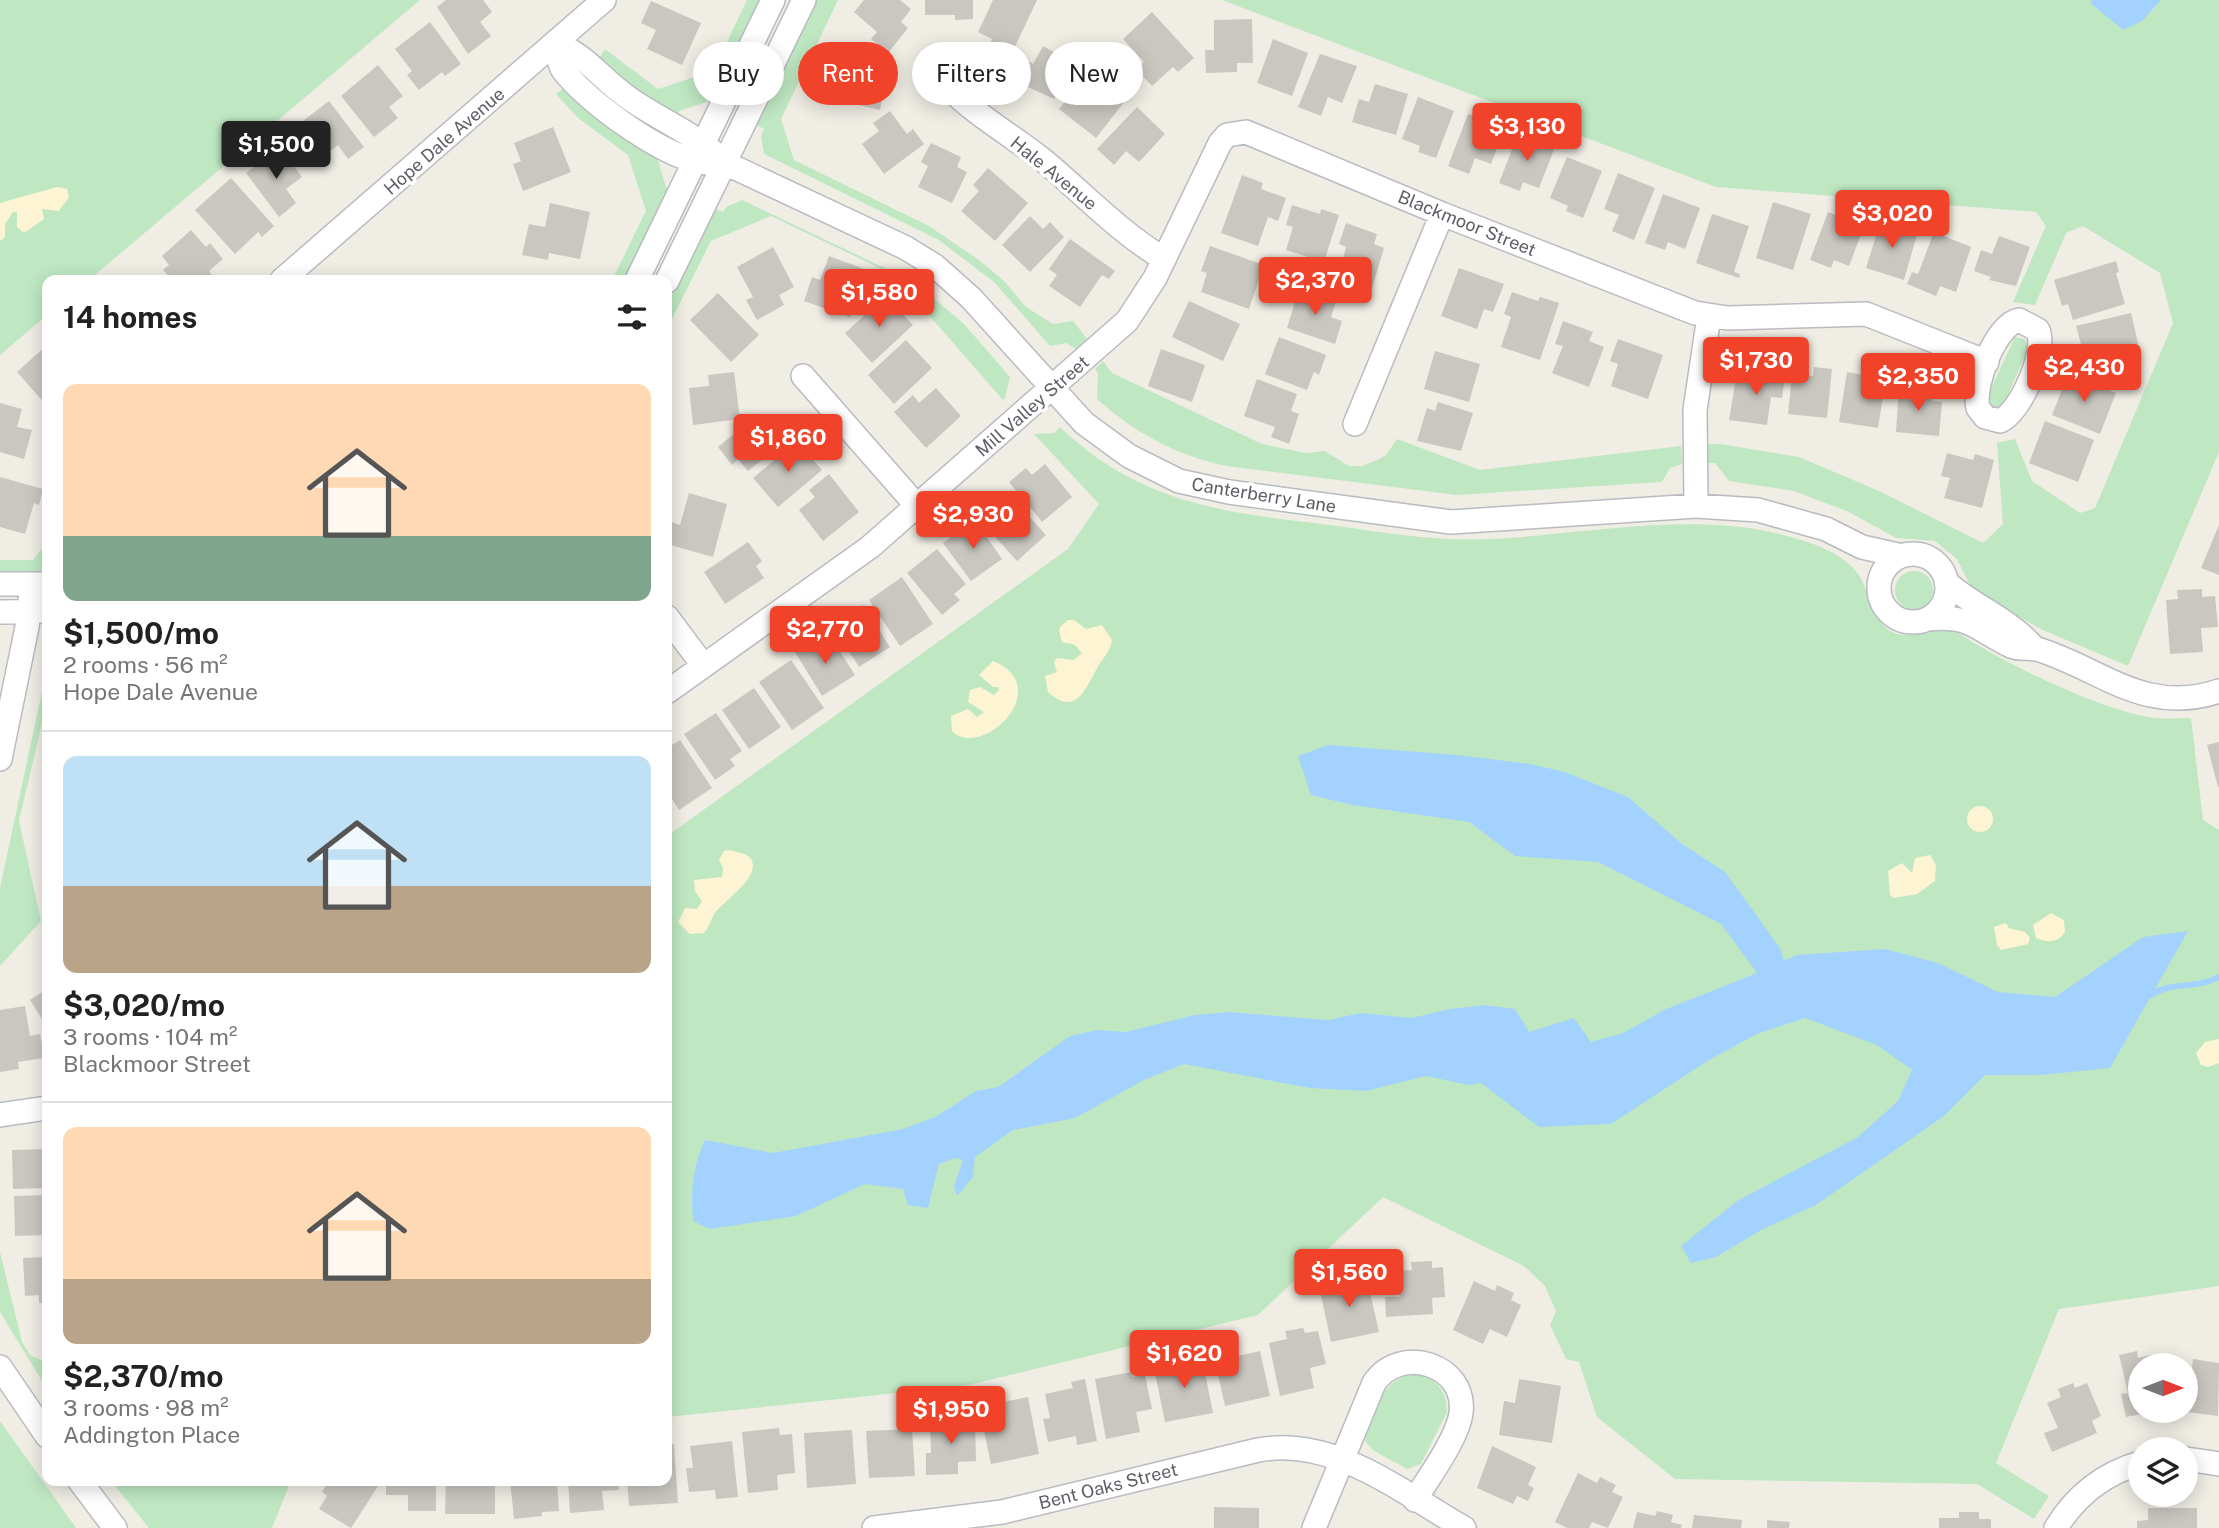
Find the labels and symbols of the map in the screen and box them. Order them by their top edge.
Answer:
street label: Hope Dale Avenue [379,83,509,199]
pin: $3,130 [1470,104,1584,163]
pin: $1,500 [219,122,333,181]
street label: Hale Avenue [1007,132,1101,214]
street label: Blackmoor Street [1395,186,1539,260]
pin: $3,020 [1835,190,1949,250]
pin: $2,370 [1258,258,1372,317]
pin: $1,580 [822,270,936,329]
pin: $1,730 [1699,338,1813,397]
pin: $2,430 [2027,344,2141,404]
street label: Mill Valley Street [971,351,1093,461]
pin: $2,350 [1861,354,1975,413]
pin: $1,860 [731,414,845,474]
street label: Canterberry Lane [1190,473,1338,517]
pin: $2,930 [916,491,1030,551]
pin: $2,770 [768,606,882,666]
pin: $1,560 [1292,1250,1406,1309]
pin: $1,620 [1127,1330,1241,1390]
north arrow [2128,1353,2198,1423]
pin: $1,950 [894,1386,1008,1446]
street label: Bent Oaks Street [1036,1459,1180,1513]

